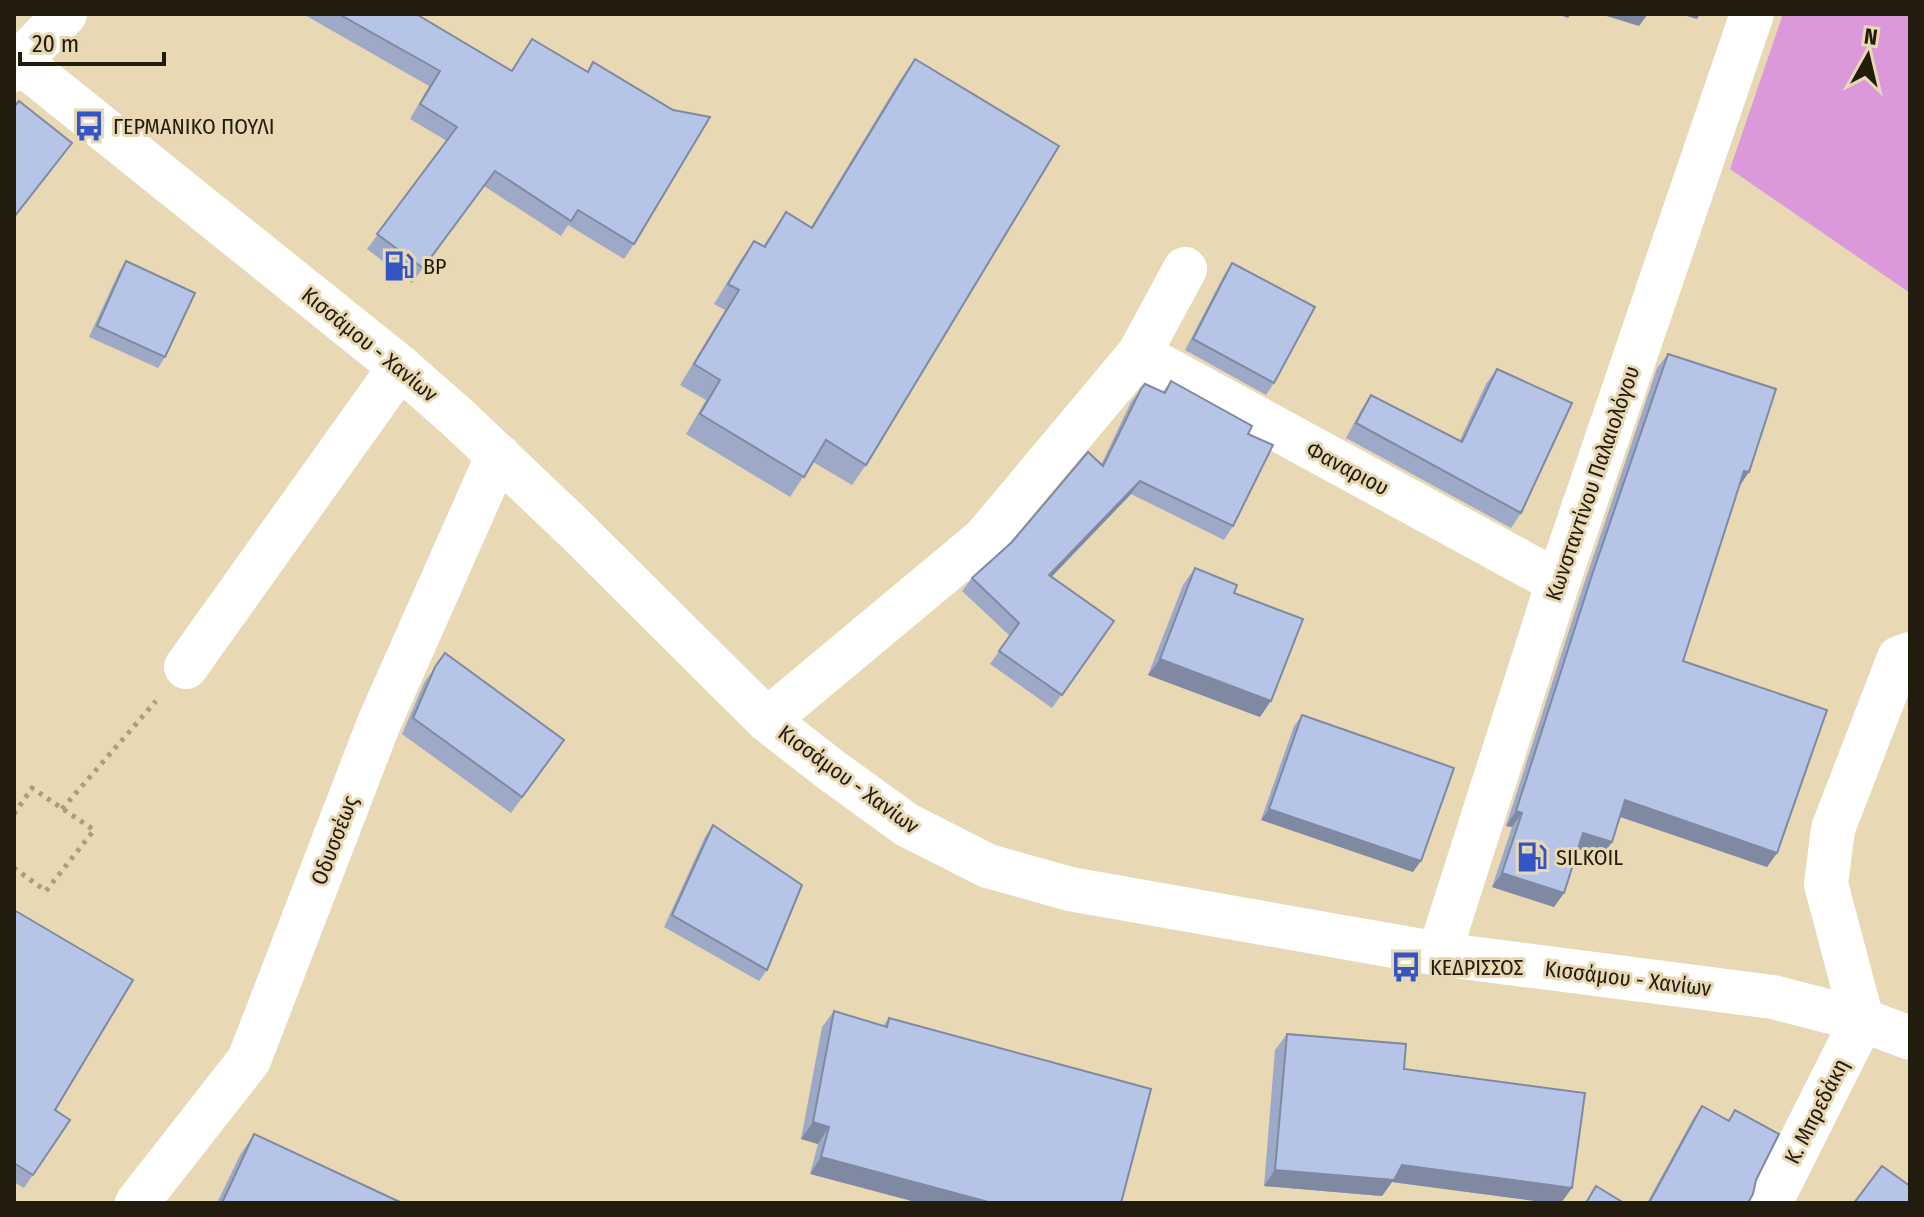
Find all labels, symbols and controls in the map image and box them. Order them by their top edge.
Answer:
scale bar [20,16,164,66]
north arrow [1828,16,1908,96]
text: N [1862,22,1879,51]
text: 20 m [32,30,79,58]
bus stop icon: ΓΕΡΜΑΝΙΚΟ ΠΟΥΛΙ [72,109,106,143]
place label: ΓΕΡΜΑΝΙΚΟ ΠΟΥΛΙ [113,113,275,140]
fuel station icon: BP [382,249,416,283]
place label: BP [423,253,447,280]
street label: Κισσάμου - Χανίων [296,281,444,408]
street label: Κωνσταντίνου Παλαιολόγου [1540,362,1645,604]
street label: Φαναριου [1302,436,1393,501]
street label: Κισσάμου - Χανίων [773,719,925,840]
street label: Οδυσσέως [305,792,364,889]
fuel station icon: SILKOIL [1515,840,1549,874]
place label: SILKOIL [1556,844,1623,871]
bus stop icon: ΚΕΔΡΙΣΣΟΣ [1389,950,1423,984]
place label: ΚΕΔΡΙΣΣΟΣ [1430,954,1523,981]
street label: Κισσάμου - Χανίων [1543,955,1713,1002]
street label: Κ. Μπρεδάκη [1778,1054,1854,1168]

